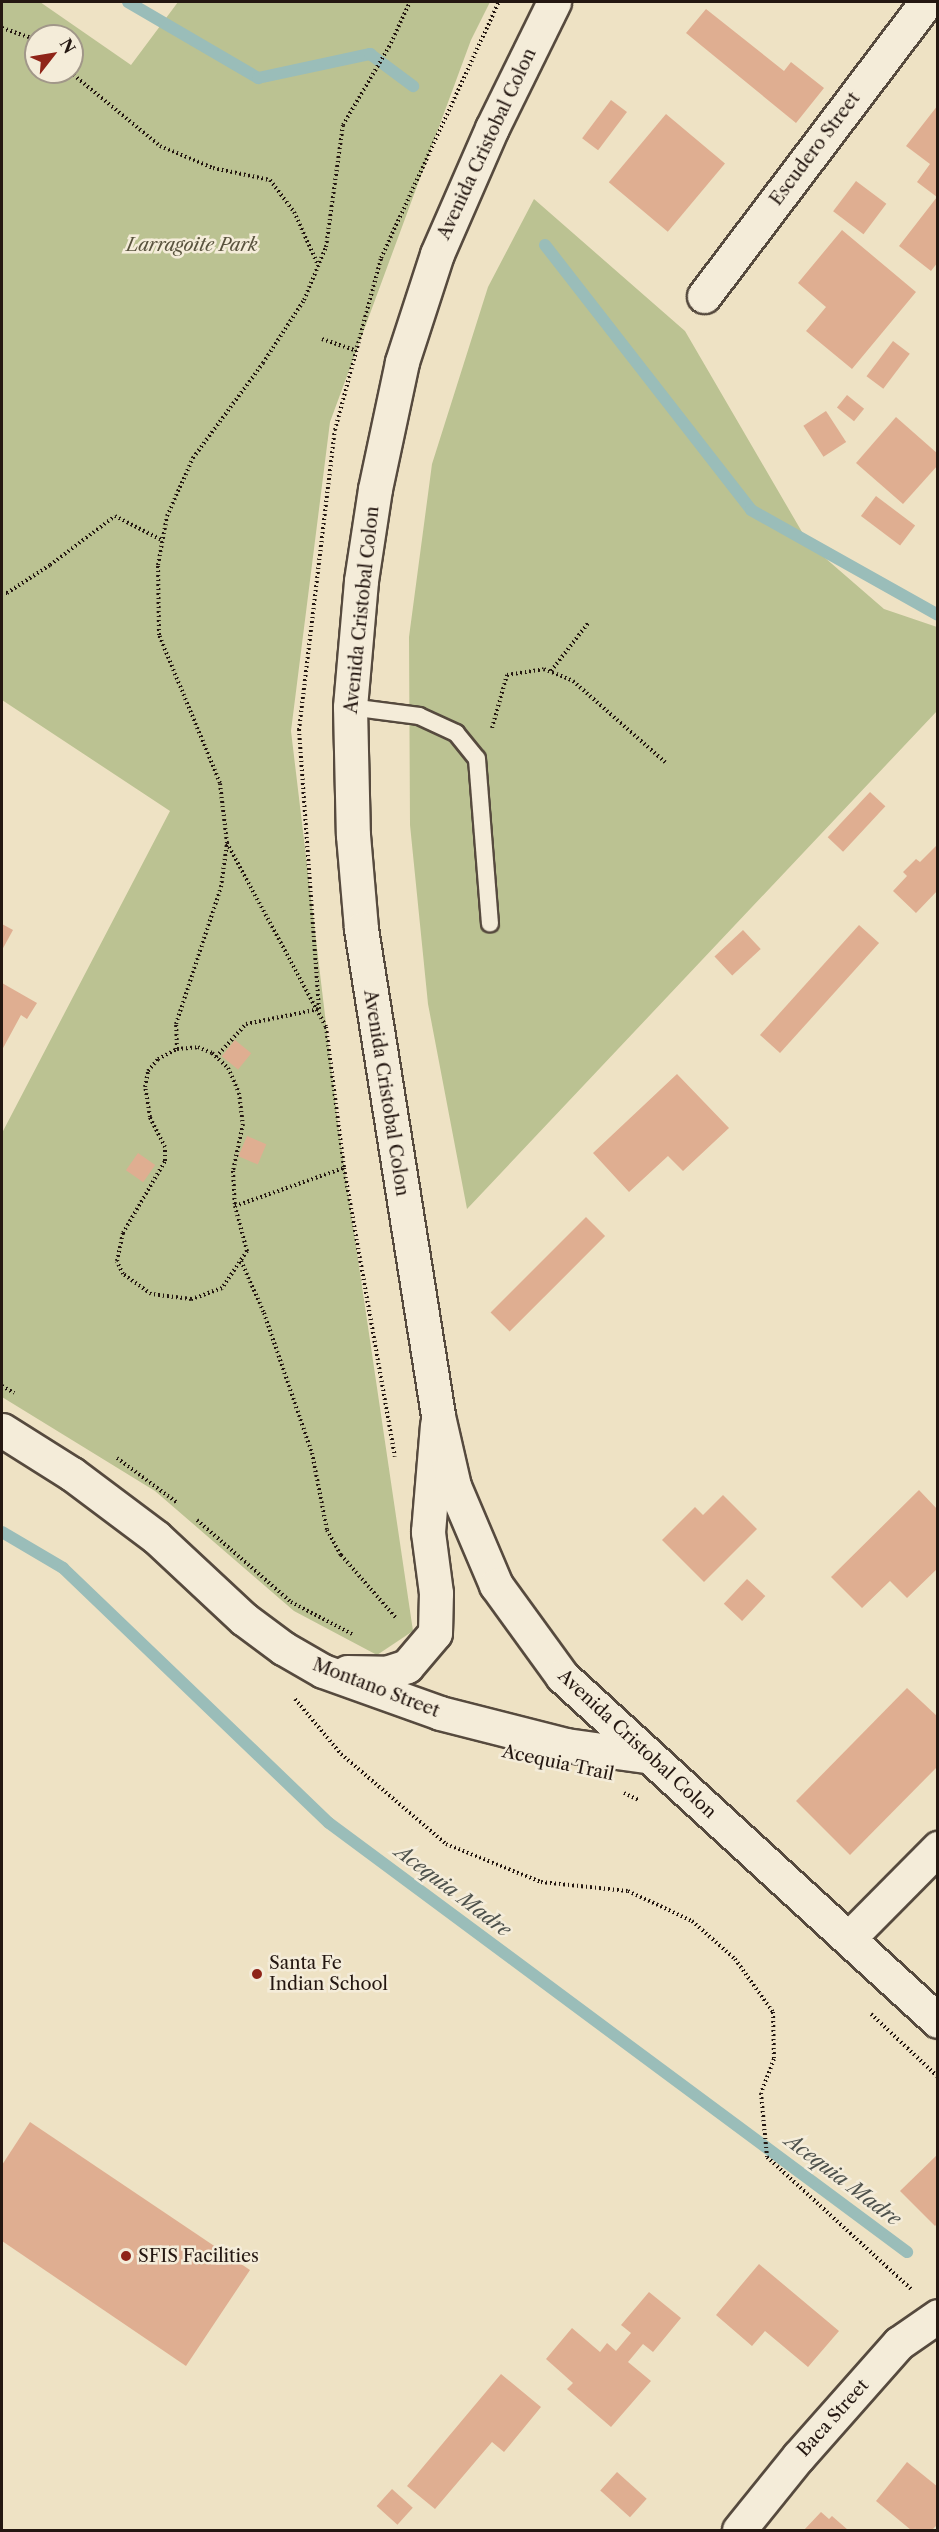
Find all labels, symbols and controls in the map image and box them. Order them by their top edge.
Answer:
north arrow [24,24,84,84]
text: N [56,35,80,57]
street label: Avenida Cristobal Colon [433,45,541,243]
street label: Escudero Street [765,88,865,210]
park label: Larragoite Park [126,234,258,256]
street label: Avenida Cristobal Colon [340,505,384,715]
street label: Avenida Cristobal Colon [359,988,413,1198]
street label: Montano Street [310,1654,442,1722]
street label: Avenida Cristobal Colon [553,1665,721,1823]
street label: Acequia Trail [500,1741,616,1785]
water label: Acequia Madre [390,1840,516,1942]
place label: Santa Fe Indian School [269,1953,388,1996]
marker: Santa Fe Indian School [250,1967,264,1981]
water label: Acequia Madre [780,2129,906,2231]
place label: SFIS Facilities [138,2245,259,2267]
marker: SFIS Facilities [119,2249,133,2263]
street label: Baca Street [793,2375,873,2461]

